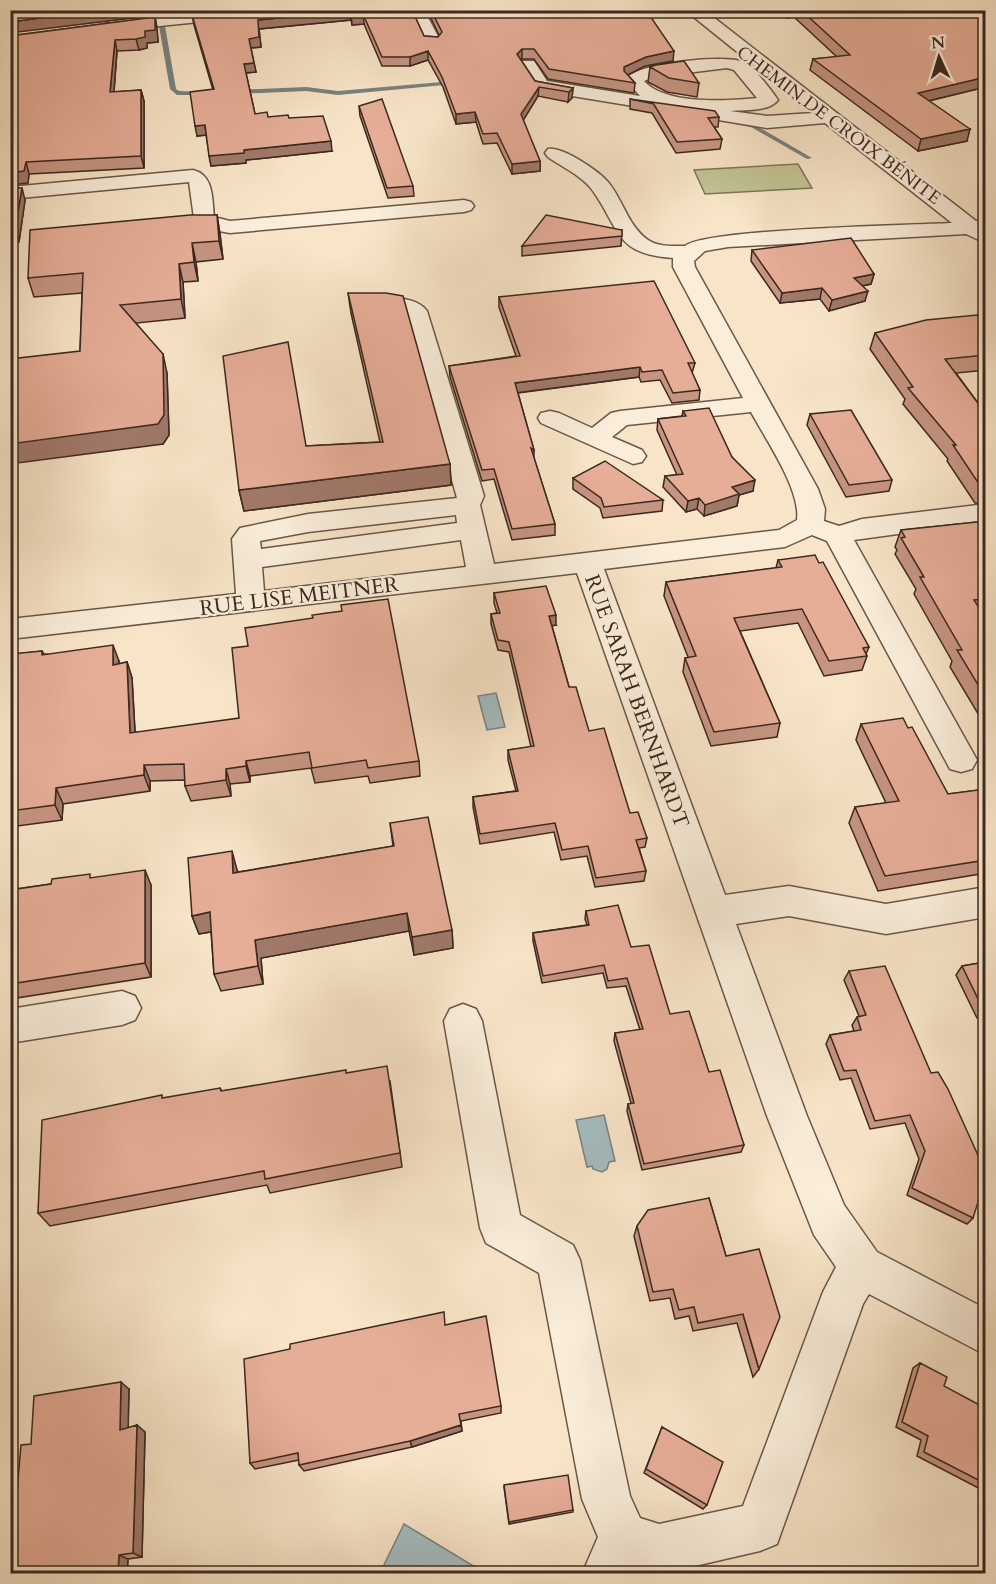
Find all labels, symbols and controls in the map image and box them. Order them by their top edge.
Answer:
north arrow [909,27,969,87]
street label: CHEMIN DE CROIX BÉNITE [733,41,945,209]
street label: RUE LISE MEITNER [198,570,401,623]
street label: RUE SARAH BERNHARDT [577,570,696,832]

